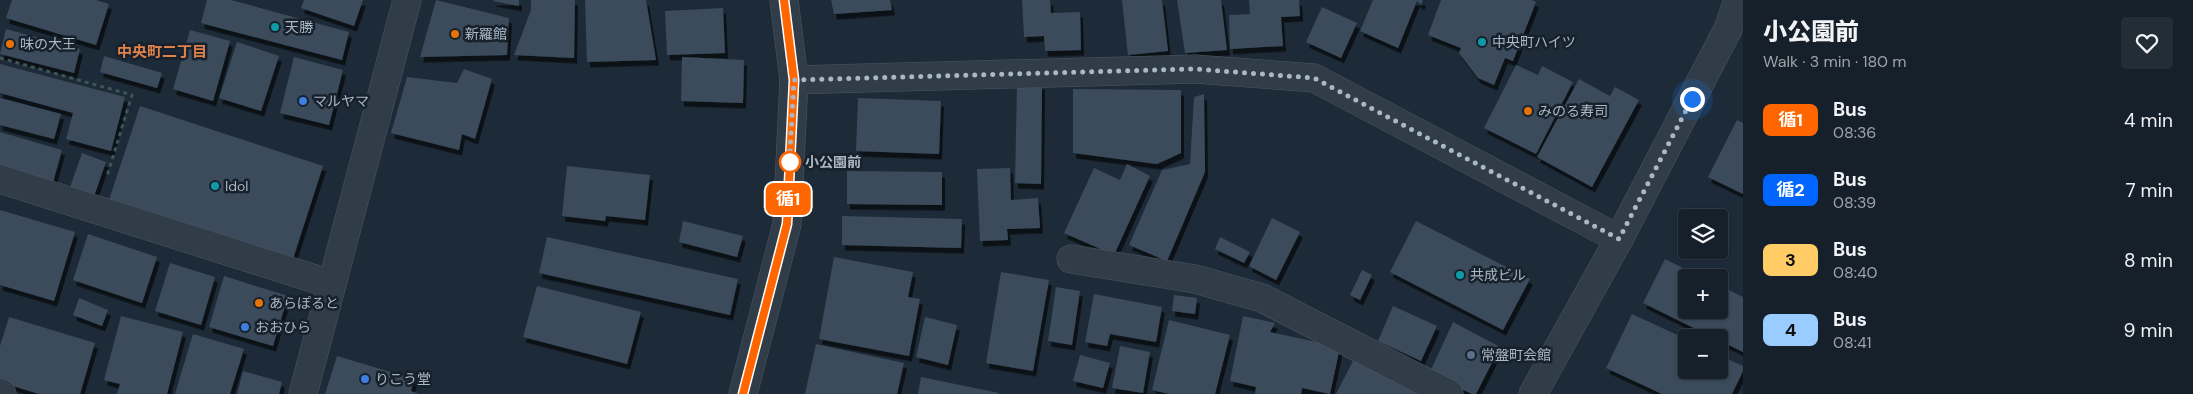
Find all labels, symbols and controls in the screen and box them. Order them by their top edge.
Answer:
text: 小公園前 [1763,16,1859,47]
button: heart [2121,17,2173,69]
place label: 天勝 [285,18,314,36]
marker: 天勝 [269,21,281,33]
place label: 新羅館 [465,25,507,43]
marker: 新羅館 [449,28,461,40]
place label: 中央町ハイツ [1492,33,1576,51]
place label: 味の大王 [20,35,76,53]
marker: 中央町ハイツ [1476,36,1488,48]
marker: 味の大王 [4,38,16,50]
district label: 中央町二丁目 [117,42,207,62]
text: Walk · 3 min · 180 m [1763,51,1907,72]
your location [1680,87,1705,112]
place label: マルヤマ [313,92,369,110]
marker: マルヤマ [297,95,309,107]
text: Bus [1833,97,1867,122]
place label: みのる寿司 [1538,102,1608,120]
marker: みのる寿司 [1522,105,1534,117]
text: 循1 [1778,108,1803,132]
text: 4 min [2124,108,2173,133]
text: 08:36 [1833,122,1876,143]
marker: 小公園前 [779,151,801,173]
place label: 小公園前 [805,153,861,171]
text: Bus [1833,167,1867,192]
place label: Idol [225,177,248,195]
text: 循2 [1776,178,1805,202]
text: 7 min [2125,178,2173,203]
marker: Idol [209,180,221,192]
line badge: 循1 [766,183,810,215]
text: 循1 [776,187,800,211]
text: 08:39 [1833,192,1876,213]
map controls [1678,209,1728,379]
button: layers [1678,209,1728,259]
text: Bus [1833,237,1867,262]
text: 3 [1785,248,1796,272]
text: 8 min [2124,248,2173,273]
text: 08:40 [1833,262,1878,283]
place label: 共成ビル [1470,266,1526,284]
marker: 共成ビル [1454,269,1466,281]
button: + [1678,269,1728,319]
place label: あらぽると [269,294,339,312]
marker: あらぽると [253,297,265,309]
text: Bus [1833,307,1867,332]
place label: おおひら [255,318,311,336]
text: 4 [1785,318,1796,342]
text: 9 min [2124,318,2173,343]
marker: おおひら [239,321,251,333]
button: − [1678,329,1728,379]
text: 08:41 [1833,332,1872,353]
place label: 常盤町会館 [1481,346,1551,364]
marker: 常盤町会館 [1465,349,1477,361]
place label: りこう堂 [375,370,431,388]
marker: りこう堂 [359,373,371,385]

